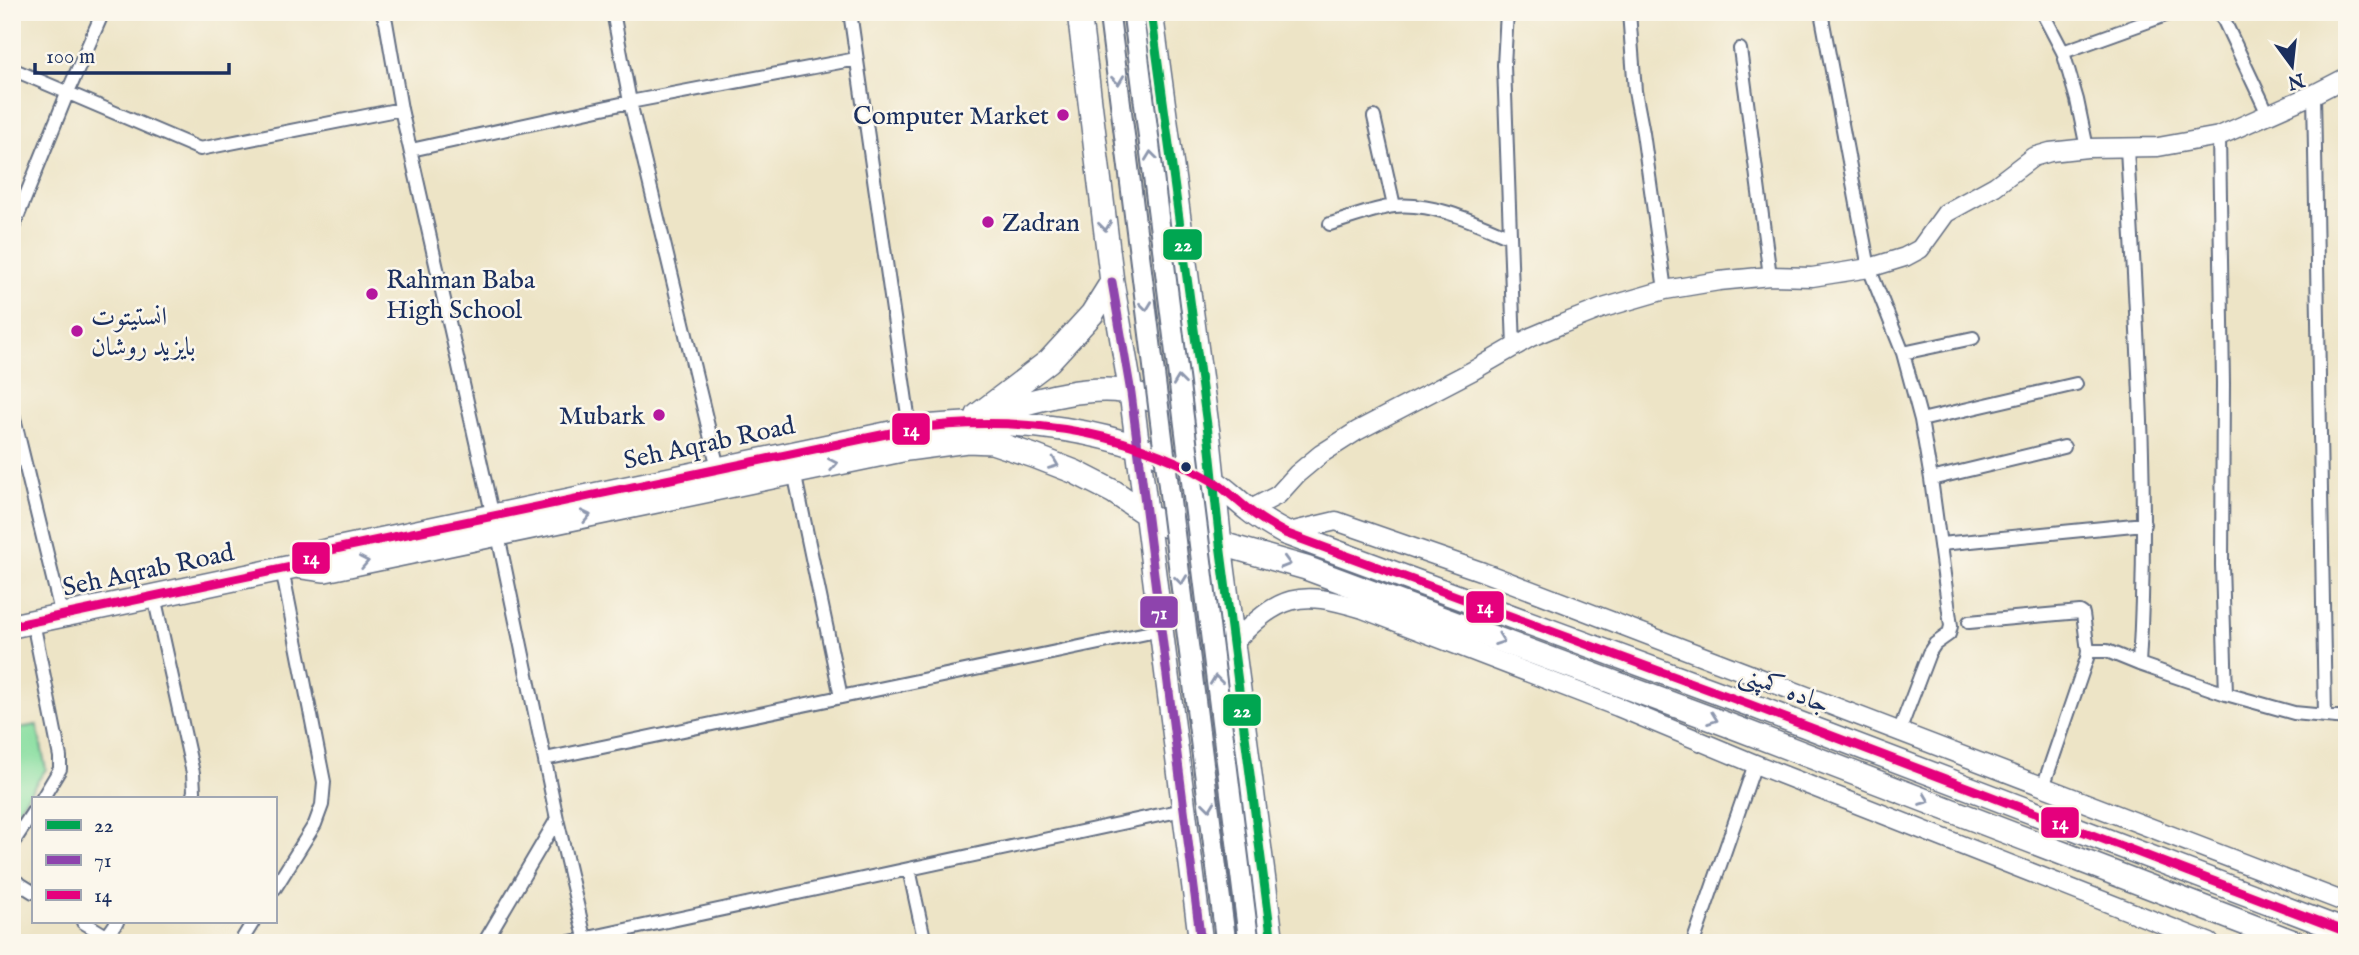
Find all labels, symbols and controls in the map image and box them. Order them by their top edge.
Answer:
scale bar [35,32,229,76]
north arrow [2258,32,2328,102]
text: 100 m [46,44,95,71]
text: N [2284,67,2308,94]
one-way arrow [1110,74,1125,86]
place label: Computer Market [853,100,1049,133]
marker: Computer Market [1055,107,1071,123]
one-way arrow [1143,150,1158,161]
place label: Zadran [1002,207,1080,240]
marker: Zadran [980,214,996,230]
one-way arrow [1098,220,1113,232]
line badge: 22 [1162,228,1203,261]
text: 22 [1174,234,1192,258]
place label: Rahman Baba High School [386,264,536,327]
marker: Rahman Baba High School [364,286,380,302]
one-way arrow [1139,300,1154,312]
place label: انستیتوت بایزید روشان [91,301,195,364]
marker: انستیتوت بایزید روشان [69,323,85,339]
one-way arrow [1171,375,1186,387]
place label: Mubark [559,400,646,433]
marker: Mubark [651,407,667,423]
street label: Seh Aqrab Road [621,409,798,478]
line badge: 14 [891,412,931,446]
text: 14 [903,419,920,443]
one-way arrow [1047,456,1060,470]
one-way arrow [827,457,839,472]
unlabelled marker [1179,460,1193,474]
one-way arrow [580,510,592,525]
street label: Seh Aqrab Road [60,536,237,605]
line badge: 14 [291,541,331,575]
text: 14 [303,547,320,571]
one-way arrow [1280,554,1292,569]
one-way arrow [358,556,370,571]
one-way arrow [1173,574,1188,586]
line badge: 14 [1465,590,1505,624]
line badge: 71 [1139,595,1179,629]
text: 14 [1477,596,1494,620]
text: 71 [1151,602,1167,626]
one-way arrow [1493,632,1505,646]
street label: جاده کمپنی [1734,657,1834,723]
one-way arrow [1209,674,1224,686]
line badge: 22 [1222,693,1262,727]
text: 22 [1233,700,1251,724]
one-way arrow [1706,711,1719,725]
one-way arrow [1919,792,1931,806]
legend [32,797,276,923]
one-way arrow [1202,800,1217,812]
line badge: 14 [2040,806,2080,839]
text: 14 [2052,812,2069,836]
text: 22 [94,813,114,840]
text: 71 [94,848,112,875]
text: 14 [94,883,113,910]

